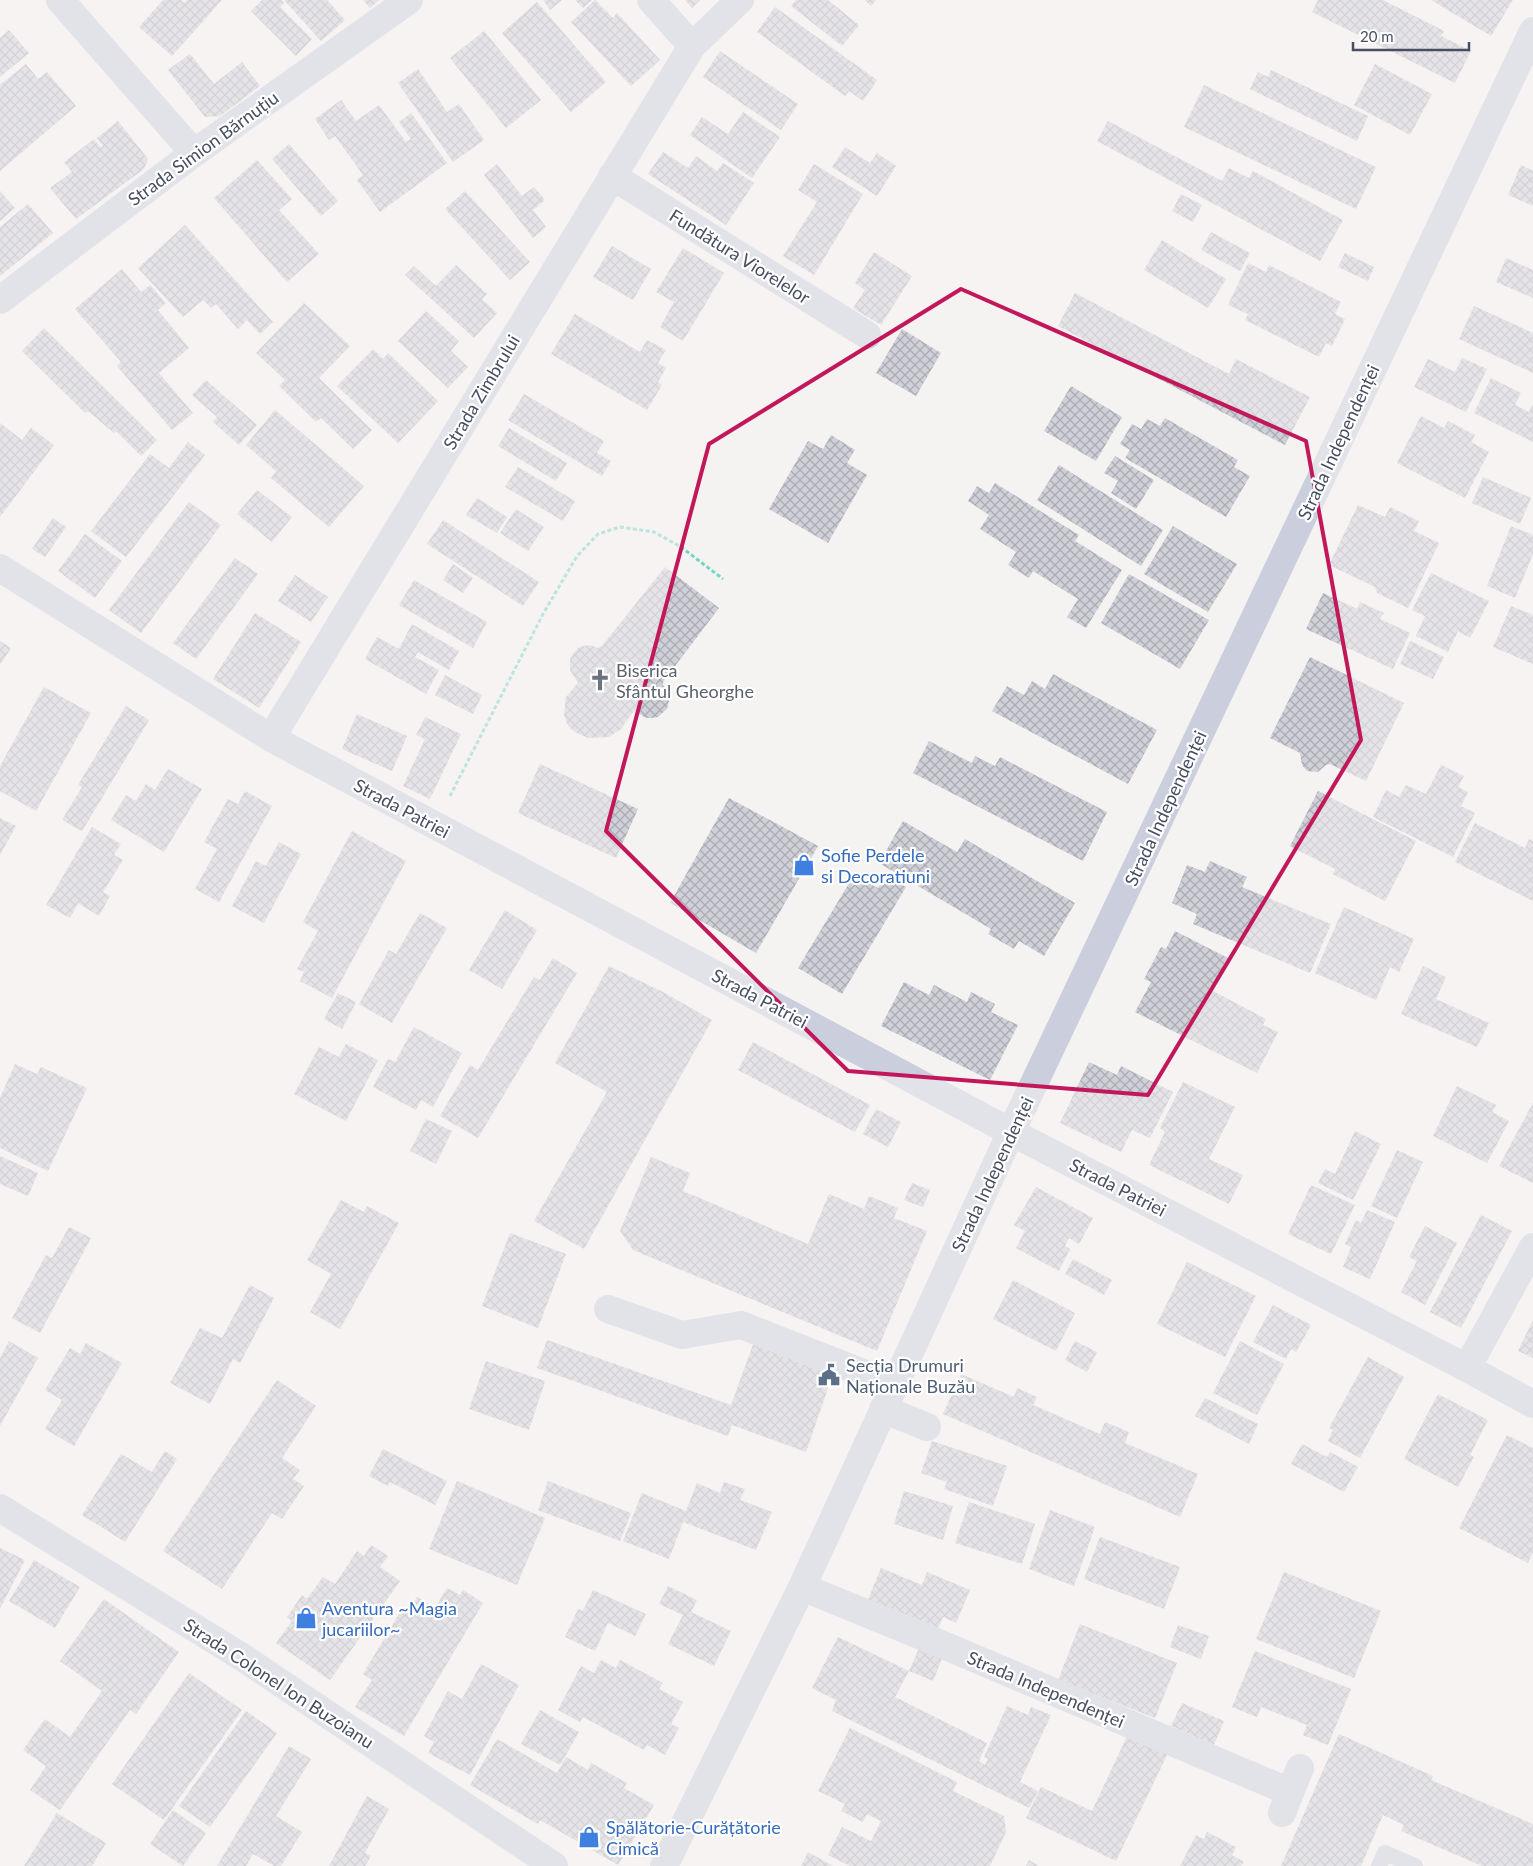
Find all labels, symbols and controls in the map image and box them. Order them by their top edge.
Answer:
scale bar [1353,20,1469,52]
text: 20 m [1360,27,1394,45]
street label: Strada Simion Bărnuțiu [123,86,283,210]
street label: Fundătura Viorelelor [666,204,815,308]
street label: Strada Zimbrului [438,331,524,453]
street label: Strada Independenței [1292,361,1384,523]
place label: Biserica Sfântul Gheorghe [616,659,754,702]
church icon: Biserica Sfântul Gheorghe [587,667,613,693]
street label: Strada Independenței [1119,727,1211,889]
street label: Strada Patriei [350,774,454,842]
place label: Sofie Perdele si Decoratiuni [821,844,930,887]
shop icon: Sofie Perdele si Decoratiuni [791,852,817,878]
street label: Strada Patriei [708,964,812,1032]
street label: Strada Independenței [946,1093,1038,1255]
street label: Strada Patriei [1066,1153,1170,1221]
place label: Secția Drumuri Naționale Buzău [846,1354,975,1397]
public building icon: Secția Drumuri Naționale Buzău [816,1362,842,1388]
place label: Aventura ~Magia jucariilor~ [321,1597,457,1640]
shop icon: Aventura ~Magia jucariilor~ [293,1605,319,1631]
street label: Strada Colonel Ion Buzoianu [180,1613,378,1753]
street label: Strada Independenței [964,1646,1128,1732]
place label: Spălătorie-Curățătorie Cimică [606,1816,781,1859]
shop icon: Spălătorie-Curățătorie Cimică [576,1824,602,1850]

